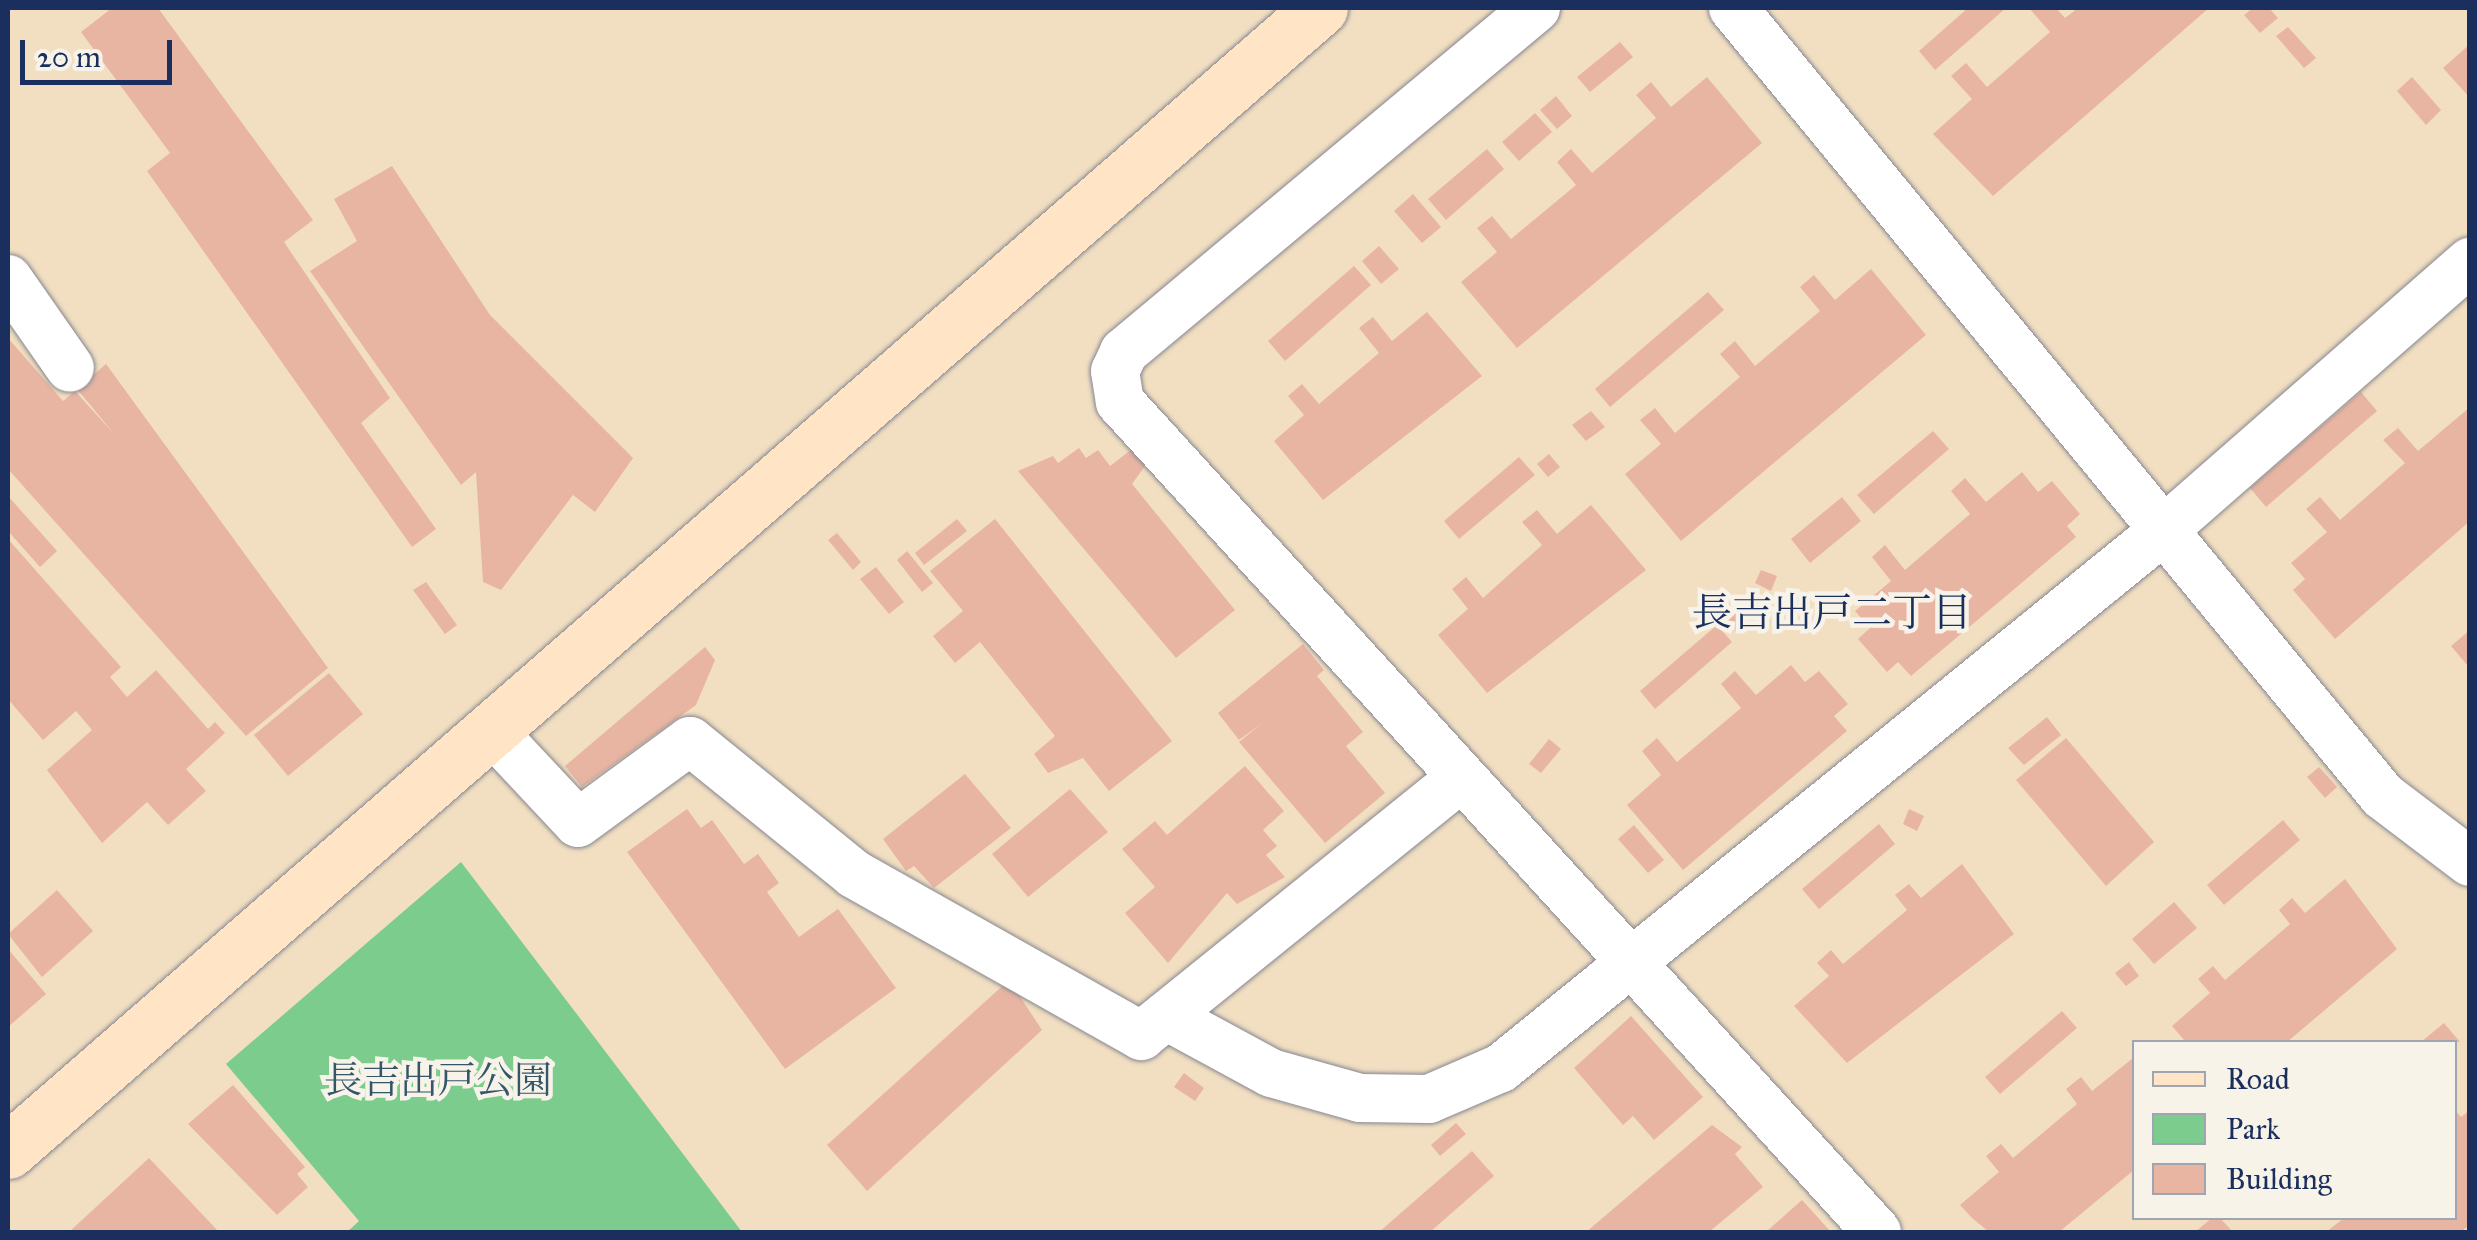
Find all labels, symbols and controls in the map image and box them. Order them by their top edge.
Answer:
scale bar [25,20,178,82]
text: 20 m [37,39,101,75]
district label: 長吉出戸二丁目 [1692,589,1972,637]
legend [2132,1040,2457,1220]
park label: 長吉出戸公園 [324,1058,552,1104]
text: Road [2226,1061,2290,1097]
text: Park [2226,1111,2280,1147]
text: Building [2226,1161,2332,1197]

